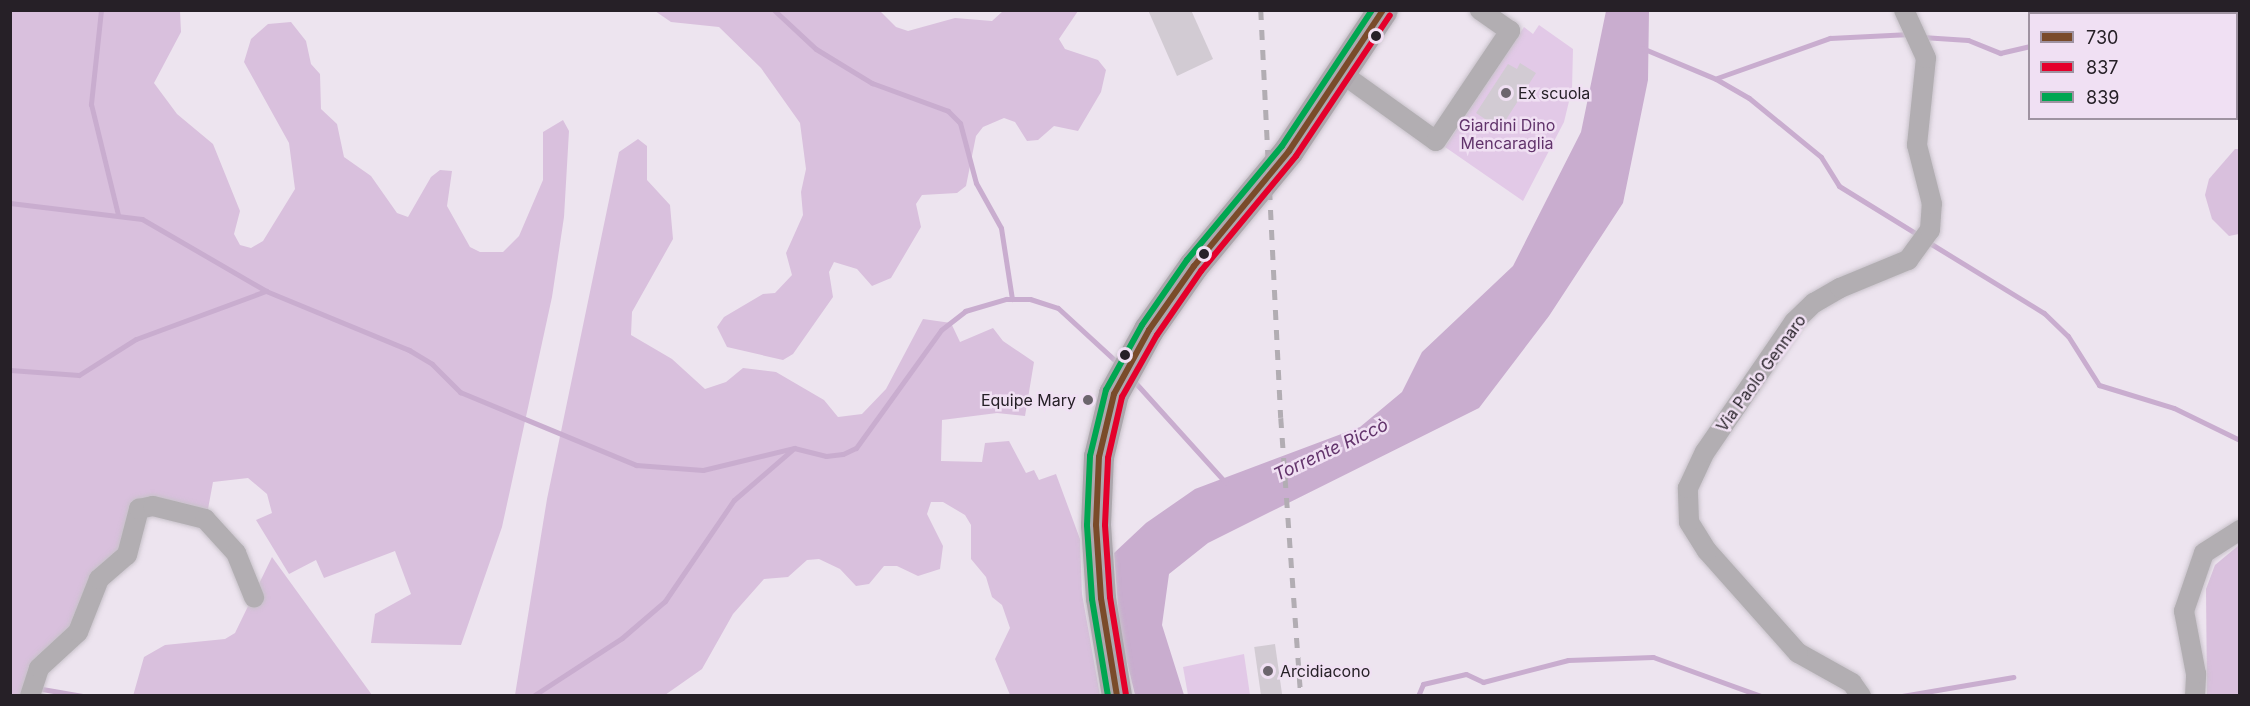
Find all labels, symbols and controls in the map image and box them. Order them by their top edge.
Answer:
legend [2028,12,2238,120]
text: 730 [2086,27,2118,48]
unlabelled marker [1370,30,1382,42]
text: 837 [2086,57,2118,78]
place label: Ex scuola [1518,83,1590,103]
marker: Ex scuola [1499,86,1513,100]
text: 839 [2086,87,2119,108]
park label: Giardini Dino Mencaraglia [1459,115,1555,153]
unlabelled marker [1198,248,1210,260]
street label: Via Paolo Gennaro [1712,311,1810,435]
unlabelled marker [1119,349,1131,361]
place label: Equipe Mary [981,390,1076,410]
marker: Equipe Mary [1081,393,1095,407]
water label: Torrente Riccò [1270,414,1392,486]
place label: Arcidiacono [1280,661,1370,681]
marker: Arcidiacono [1261,664,1275,678]

